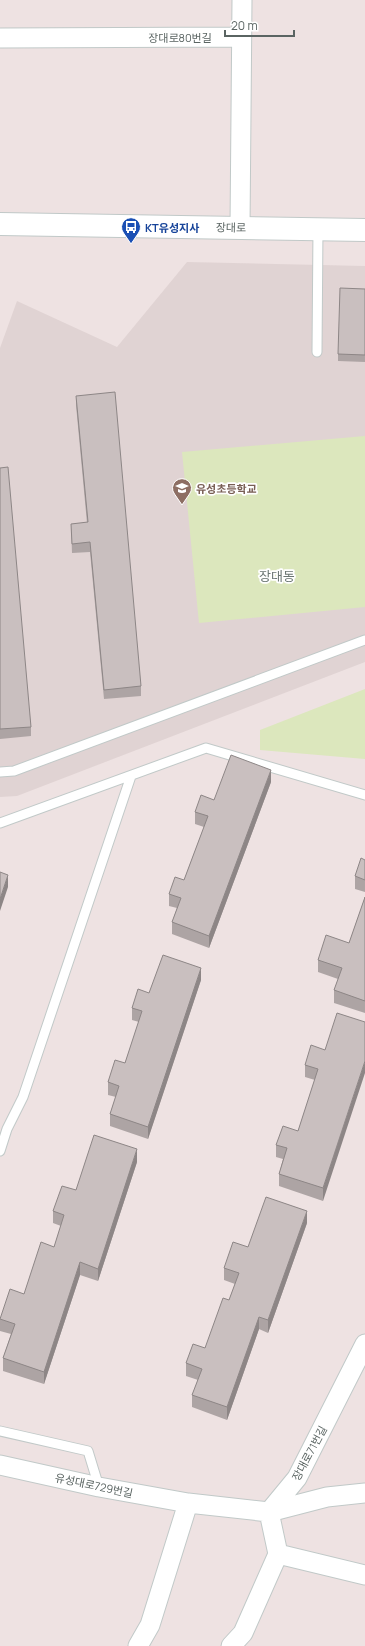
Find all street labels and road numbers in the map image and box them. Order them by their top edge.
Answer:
street label: 장대로80번길 [148,30,212,45]
street label: 장대로 [216,219,246,235]
street label: 장대로71번길 [288,1423,330,1483]
street label: 유성대로729번길 [54,1469,134,1501]

